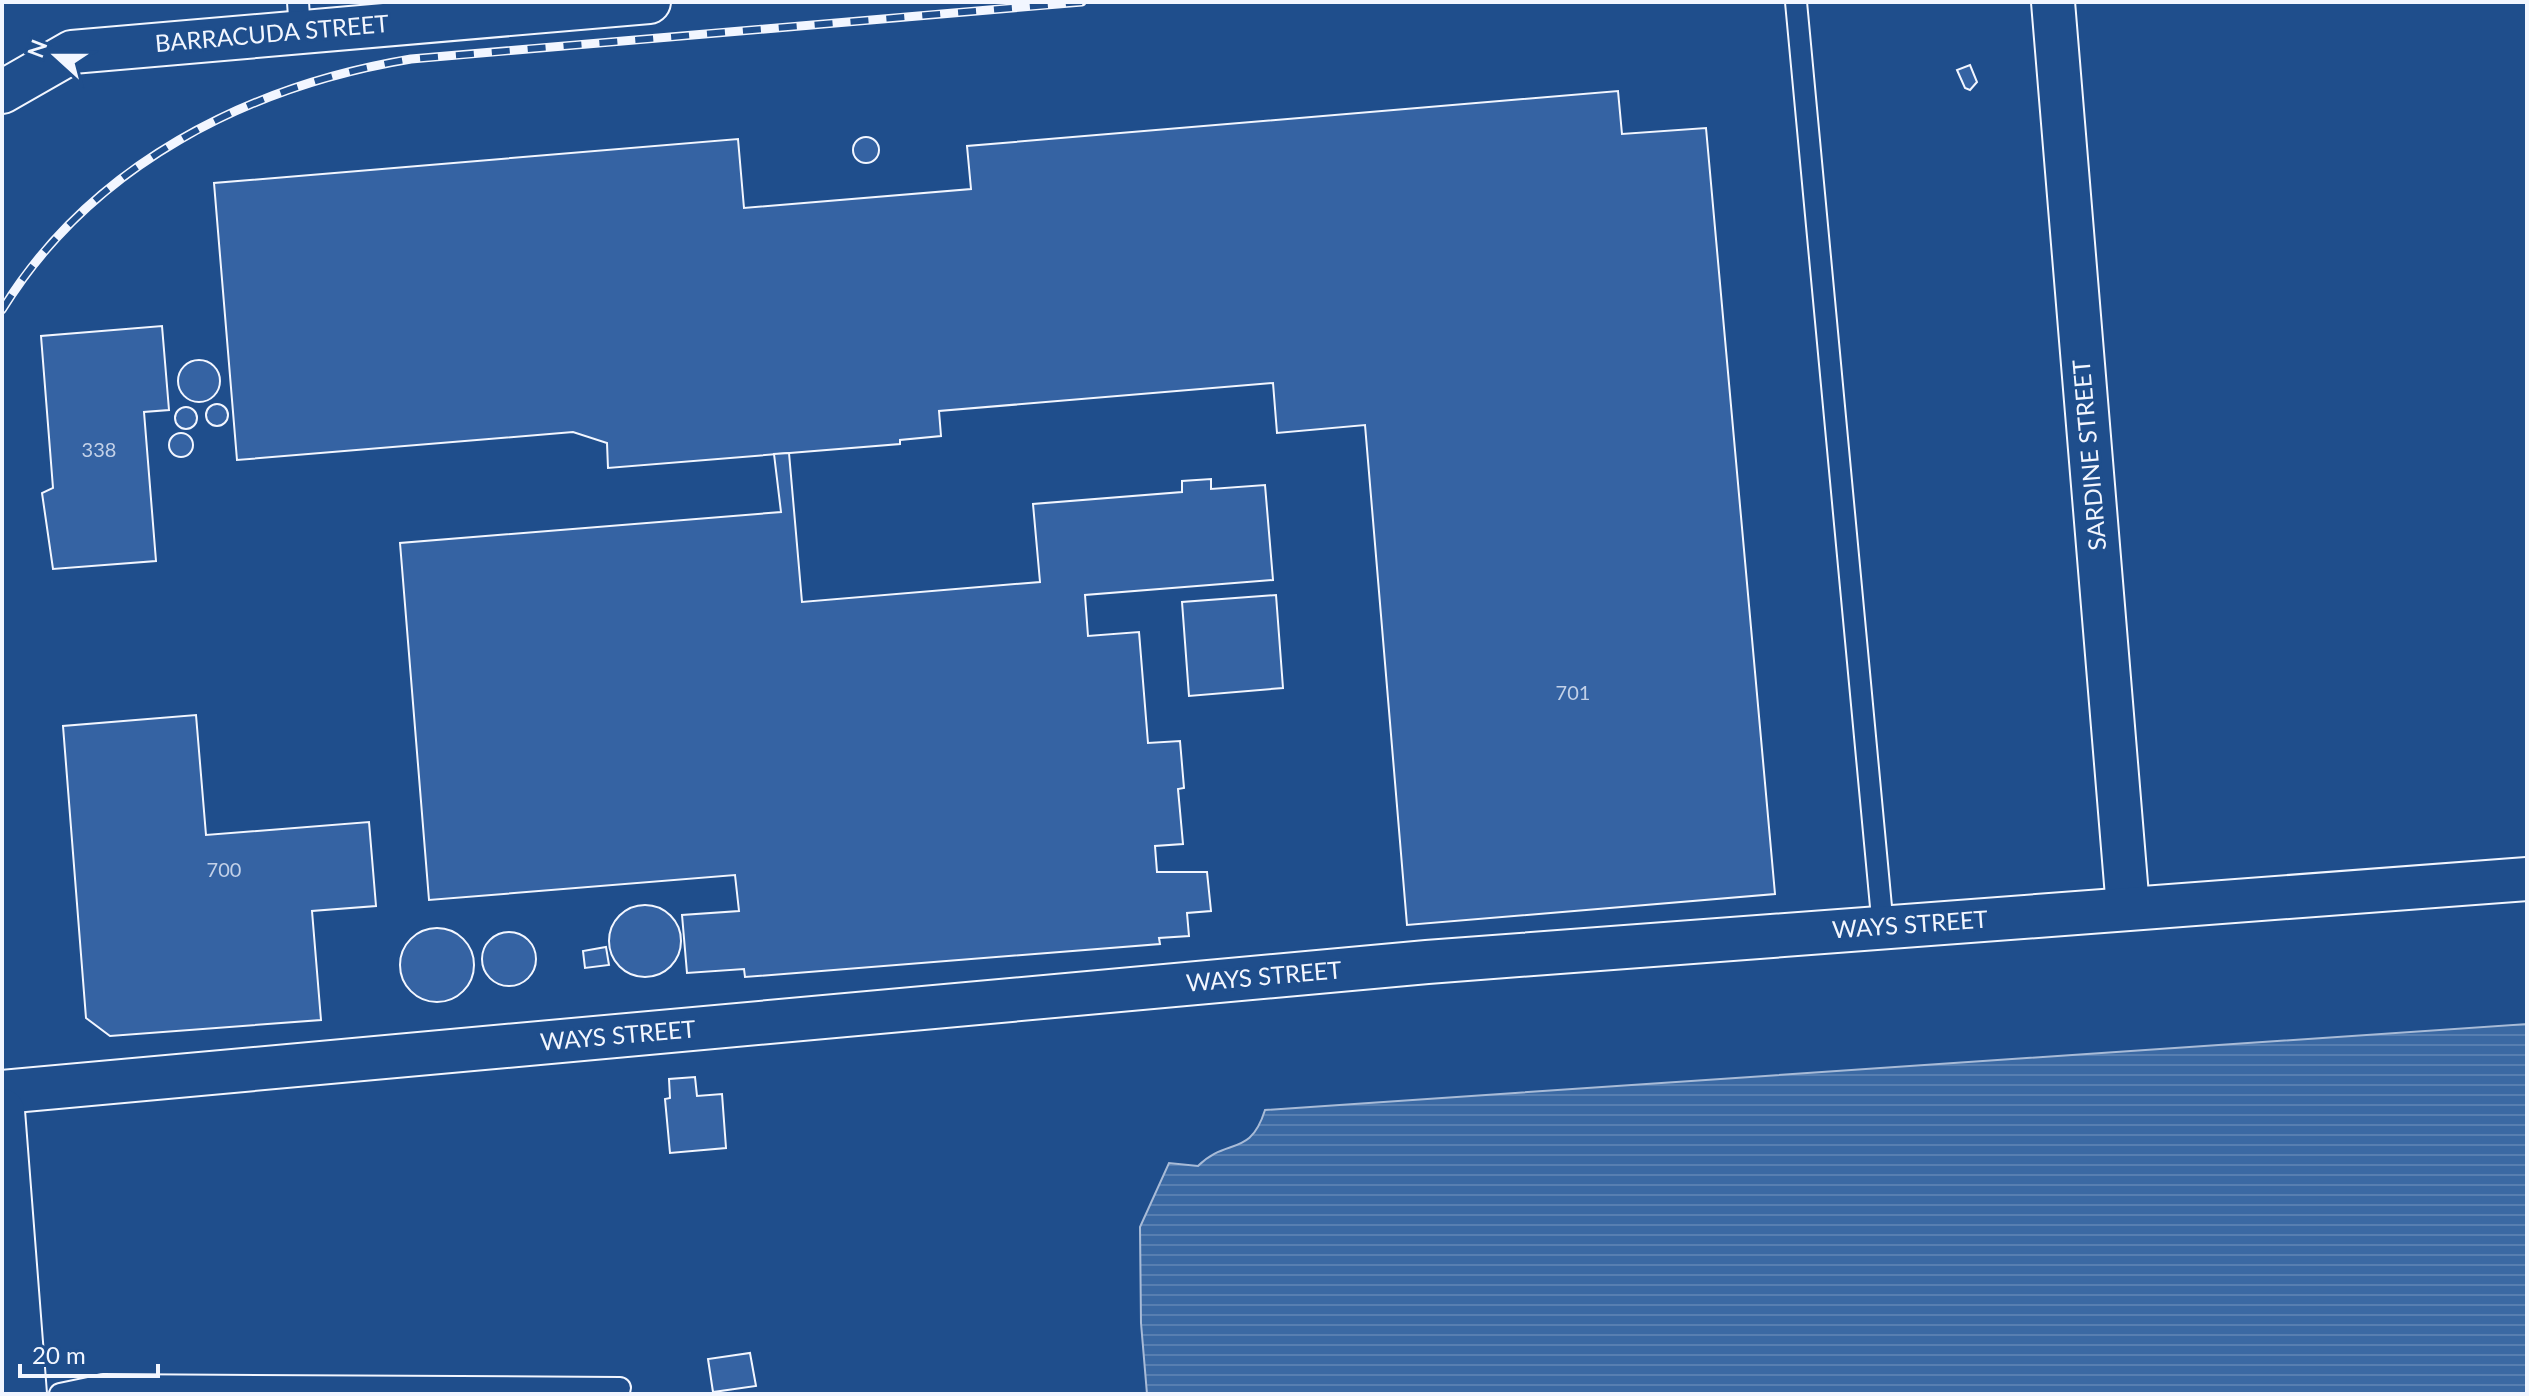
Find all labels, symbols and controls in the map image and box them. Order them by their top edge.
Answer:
street label: BARRACUDA STREET [154,8,390,57]
north arrow [16,16,96,96]
text: N [21,36,53,61]
street label: SARDINE STREET [2066,359,2111,552]
house number: 338 [82,437,116,461]
house number: 701 [1556,680,1590,704]
house number: 700 [207,857,241,881]
street label: WAYS STREET [1831,904,1989,943]
street label: WAYS STREET [1185,954,1343,997]
street label: WAYS STREET [539,1013,697,1056]
scale bar [20,1328,158,1378]
text: 20 m [32,1340,86,1369]

